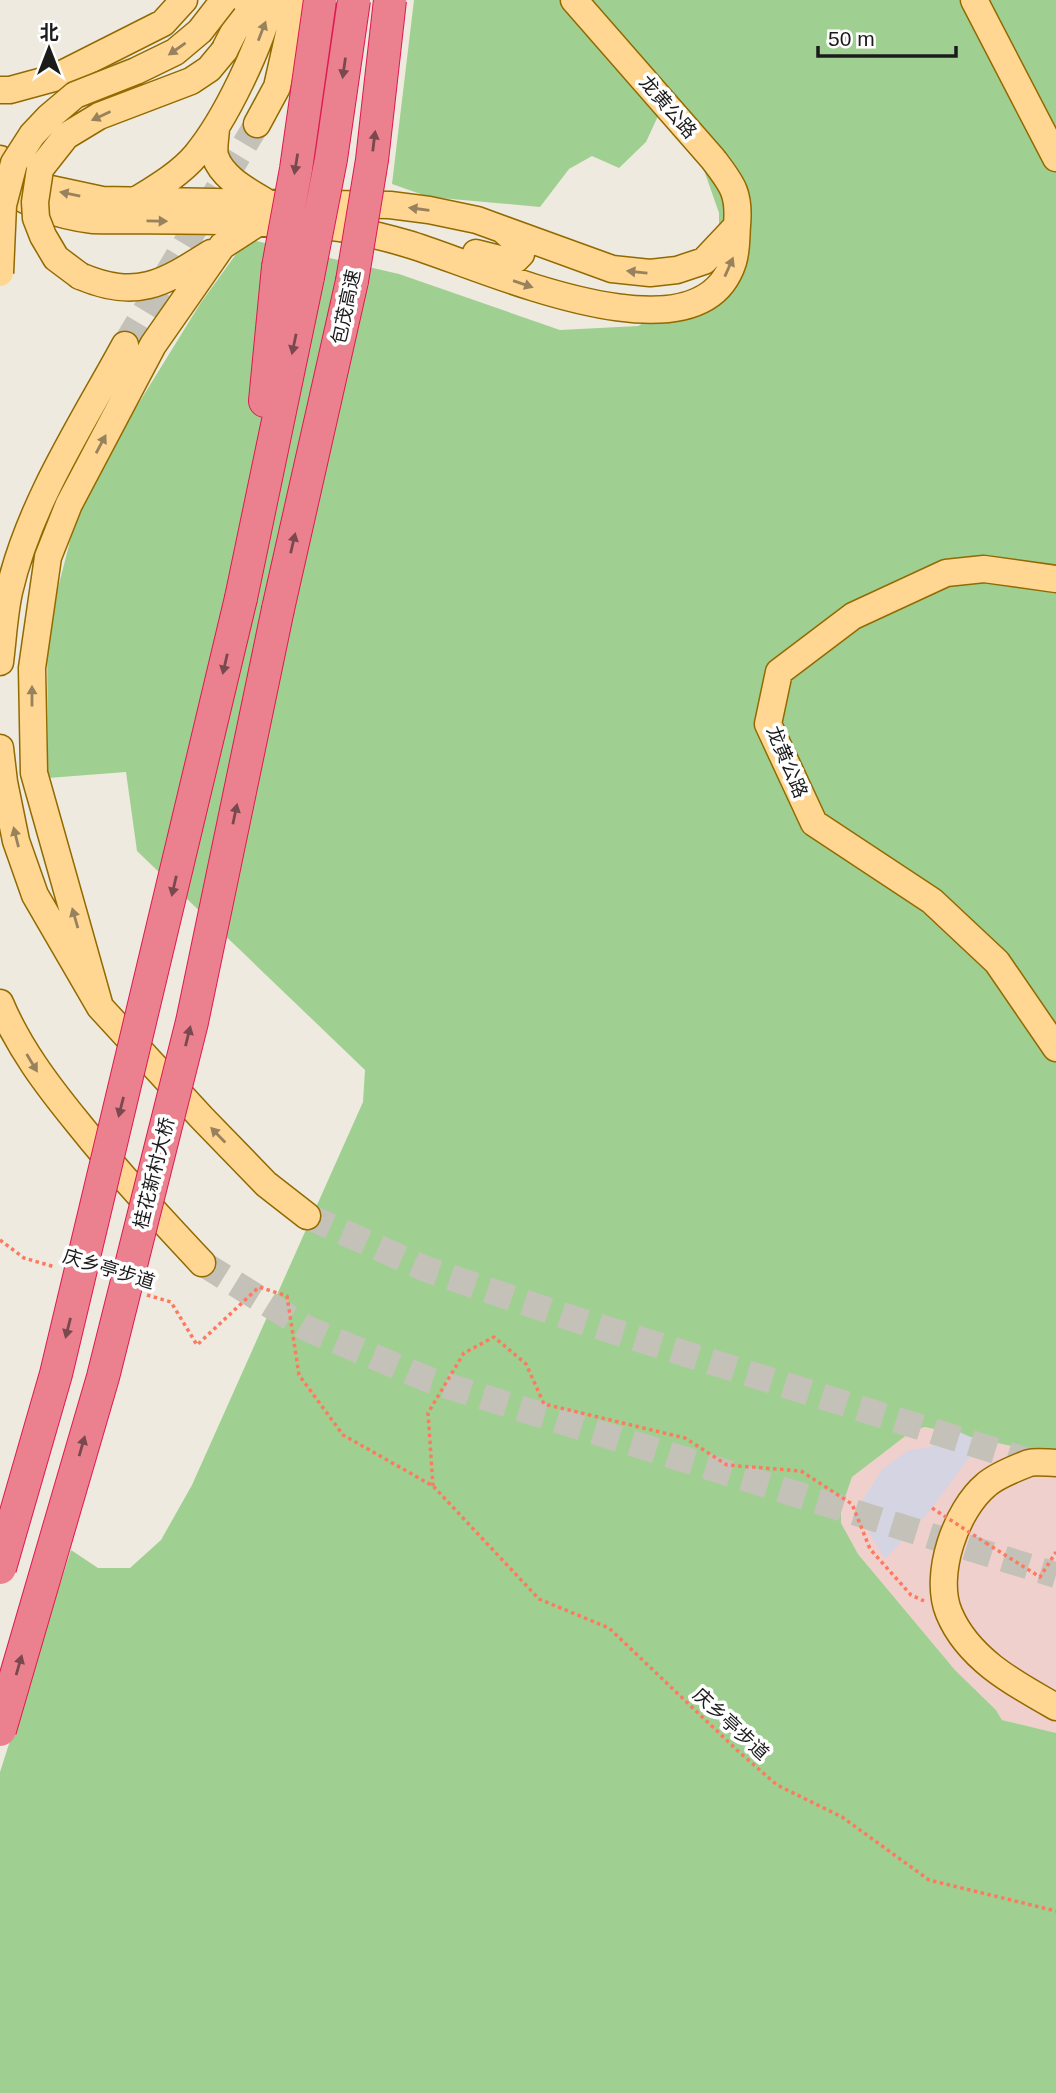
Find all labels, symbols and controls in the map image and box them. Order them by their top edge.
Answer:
north arrow [14,14,84,84]
scale bar [818,14,956,58]
one-way arrow [257,21,268,42]
text: 北 [39,22,59,43]
text: 50 m [828,27,875,50]
one-way arrow [168,42,186,56]
one-way arrow [338,57,349,79]
street label: 龙黄公路 [635,71,701,143]
one-way arrow [91,111,112,122]
one-way arrow [368,130,379,152]
one-way arrow [290,154,301,176]
one-way arrow [59,189,81,200]
one-way arrow [408,204,430,215]
one-way arrow [146,215,168,227]
one-way arrow [723,257,735,277]
one-way arrow [626,266,648,277]
street label: 包茂高速 [328,268,364,346]
one-way arrow [512,279,533,290]
one-way arrow [288,333,299,355]
one-way arrow [95,434,107,453]
one-way arrow [288,532,299,554]
one-way arrow [220,654,231,676]
one-way arrow [26,685,38,707]
street label: 龙黄公路 [762,723,812,801]
one-way arrow [230,803,241,825]
one-way arrow [10,826,21,848]
one-way arrow [168,875,179,897]
one-way arrow [70,907,80,928]
one-way arrow [183,1025,194,1047]
one-way arrow [25,1054,38,1073]
one-way arrow [115,1096,126,1118]
street label: 桂花新村大桥 [130,1115,178,1231]
one-way arrow [211,1127,227,1144]
street label: 庆乡亭步道 [60,1245,158,1293]
one-way arrow [62,1318,73,1340]
one-way arrow [78,1436,88,1457]
one-way arrow [14,1654,25,1676]
street label: 庆乡亭步道 [689,1684,773,1764]

